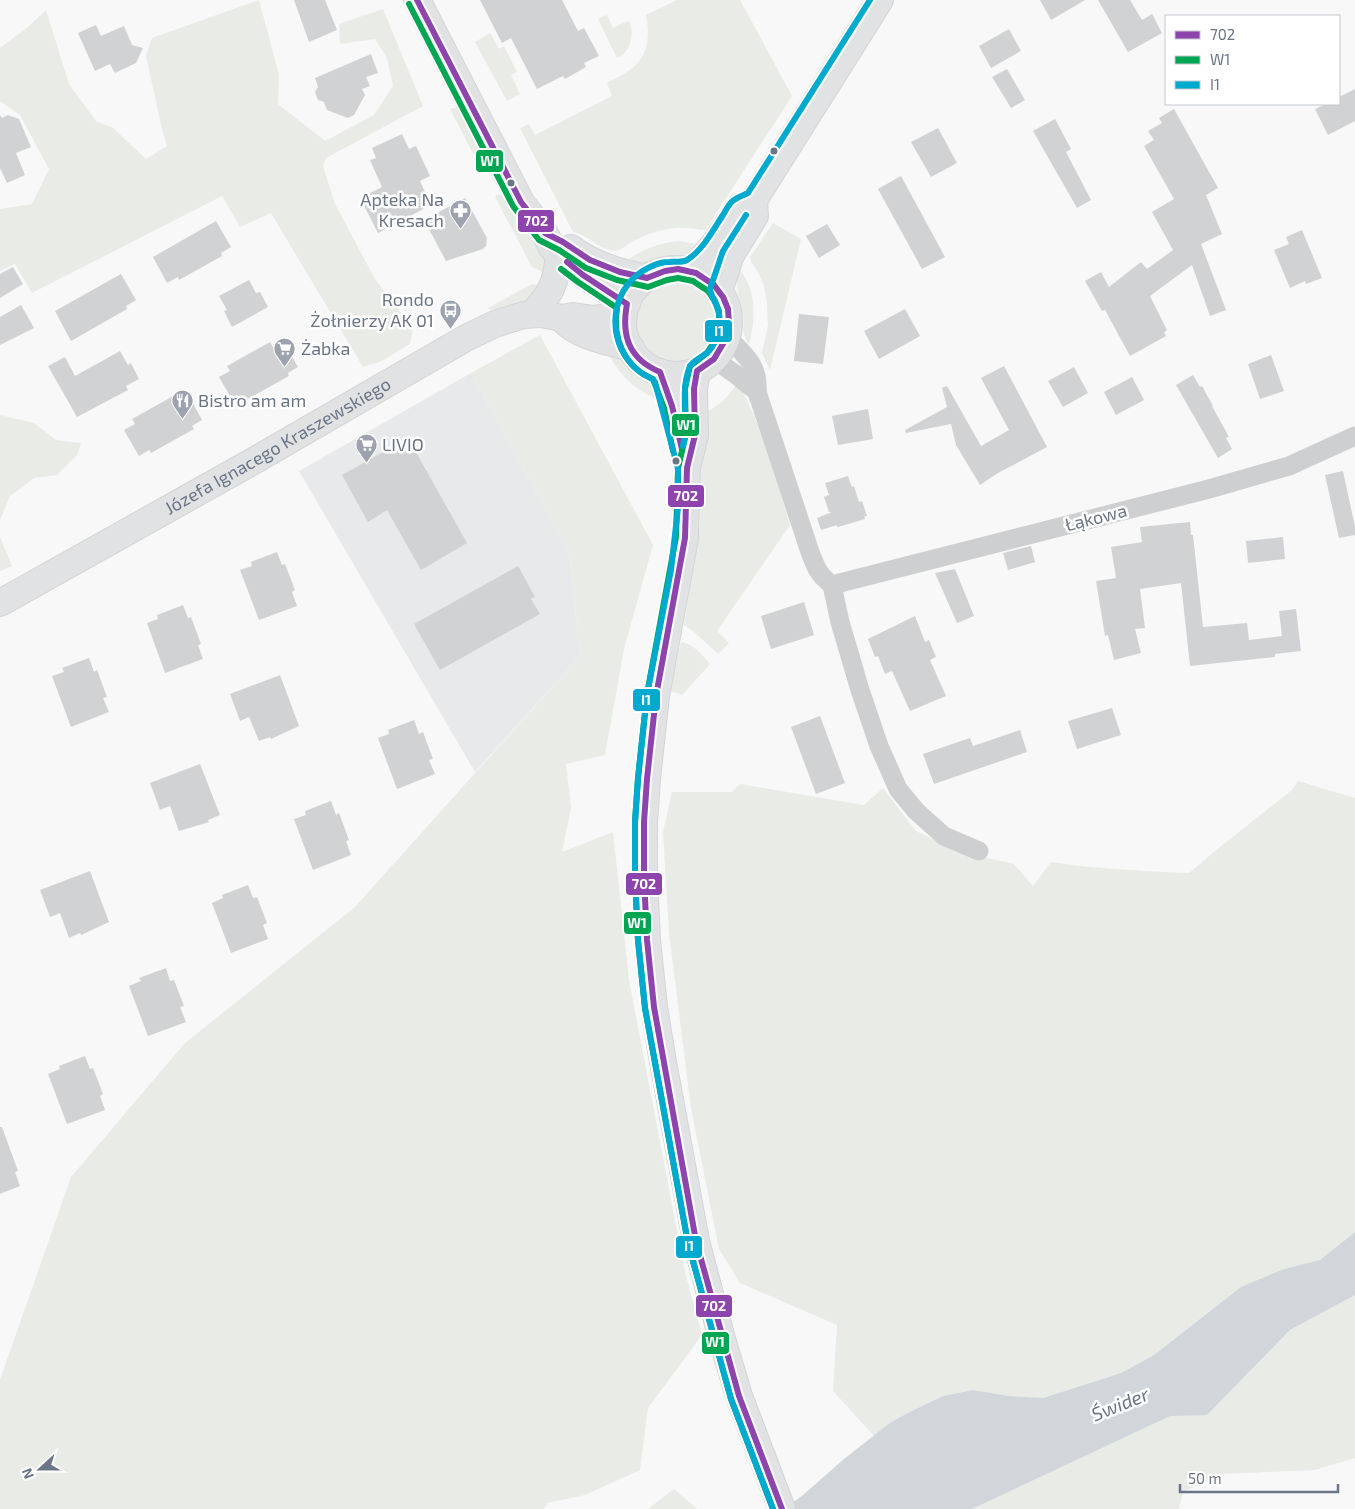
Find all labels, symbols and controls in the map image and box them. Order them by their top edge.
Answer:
legend [1165,15,1340,105]
text: 702 [1210,25,1235,43]
text: W1 [1210,50,1230,68]
text: I1 [1210,75,1220,93]
unlabelled marker [769,146,779,156]
line badge: W1 [475,149,504,173]
text: W1 [480,152,500,169]
unlabelled marker [506,178,516,188]
place label: Apteka Na Kresach [360,188,444,231]
pharmacy icon: Apteka Na Kresach [448,198,472,229]
line badge: 702 [517,209,555,233]
text: 702 [524,212,548,229]
place label: Rondo Żołnierzy AK 01 [310,288,434,331]
bus stop icon: Rondo Żołnierzy AK 01 [438,298,462,329]
line badge: I1 [704,319,733,343]
text: I1 [714,322,724,339]
supermarket icon: Żabka [273,337,297,368]
place label: Żabka [301,337,350,359]
street label: Józefa Ignacego Kraszewskiego [160,372,394,519]
restaurant icon: Bistro am am [170,389,194,420]
place label: Bistro am am [198,389,306,411]
line badge: W1 [671,413,700,437]
text: W1 [676,416,696,433]
supermarket icon: LIVIO [354,433,378,464]
place label: LIVIO [382,433,424,455]
unlabelled marker [671,456,681,466]
line badge: 702 [667,484,705,508]
text: 702 [674,487,698,504]
street label: Łąkowa [1063,499,1129,535]
line badge: I1 [632,688,661,712]
text: I1 [641,691,651,708]
line badge: 702 [625,872,663,896]
text: 702 [632,875,656,892]
line badge: W1 [623,911,652,935]
text: W1 [627,914,647,931]
line badge: I1 [675,1235,703,1259]
text: I1 [684,1237,694,1254]
line badge: 702 [695,1294,733,1318]
text: 702 [702,1297,726,1314]
line badge: W1 [701,1331,730,1355]
text: W1 [705,1333,725,1350]
water label: Świder [1088,1381,1152,1425]
north arrow [15,1444,65,1494]
scale bar [1180,1462,1338,1494]
text: N [18,1466,37,1482]
text: 50 m [1188,1469,1222,1487]

